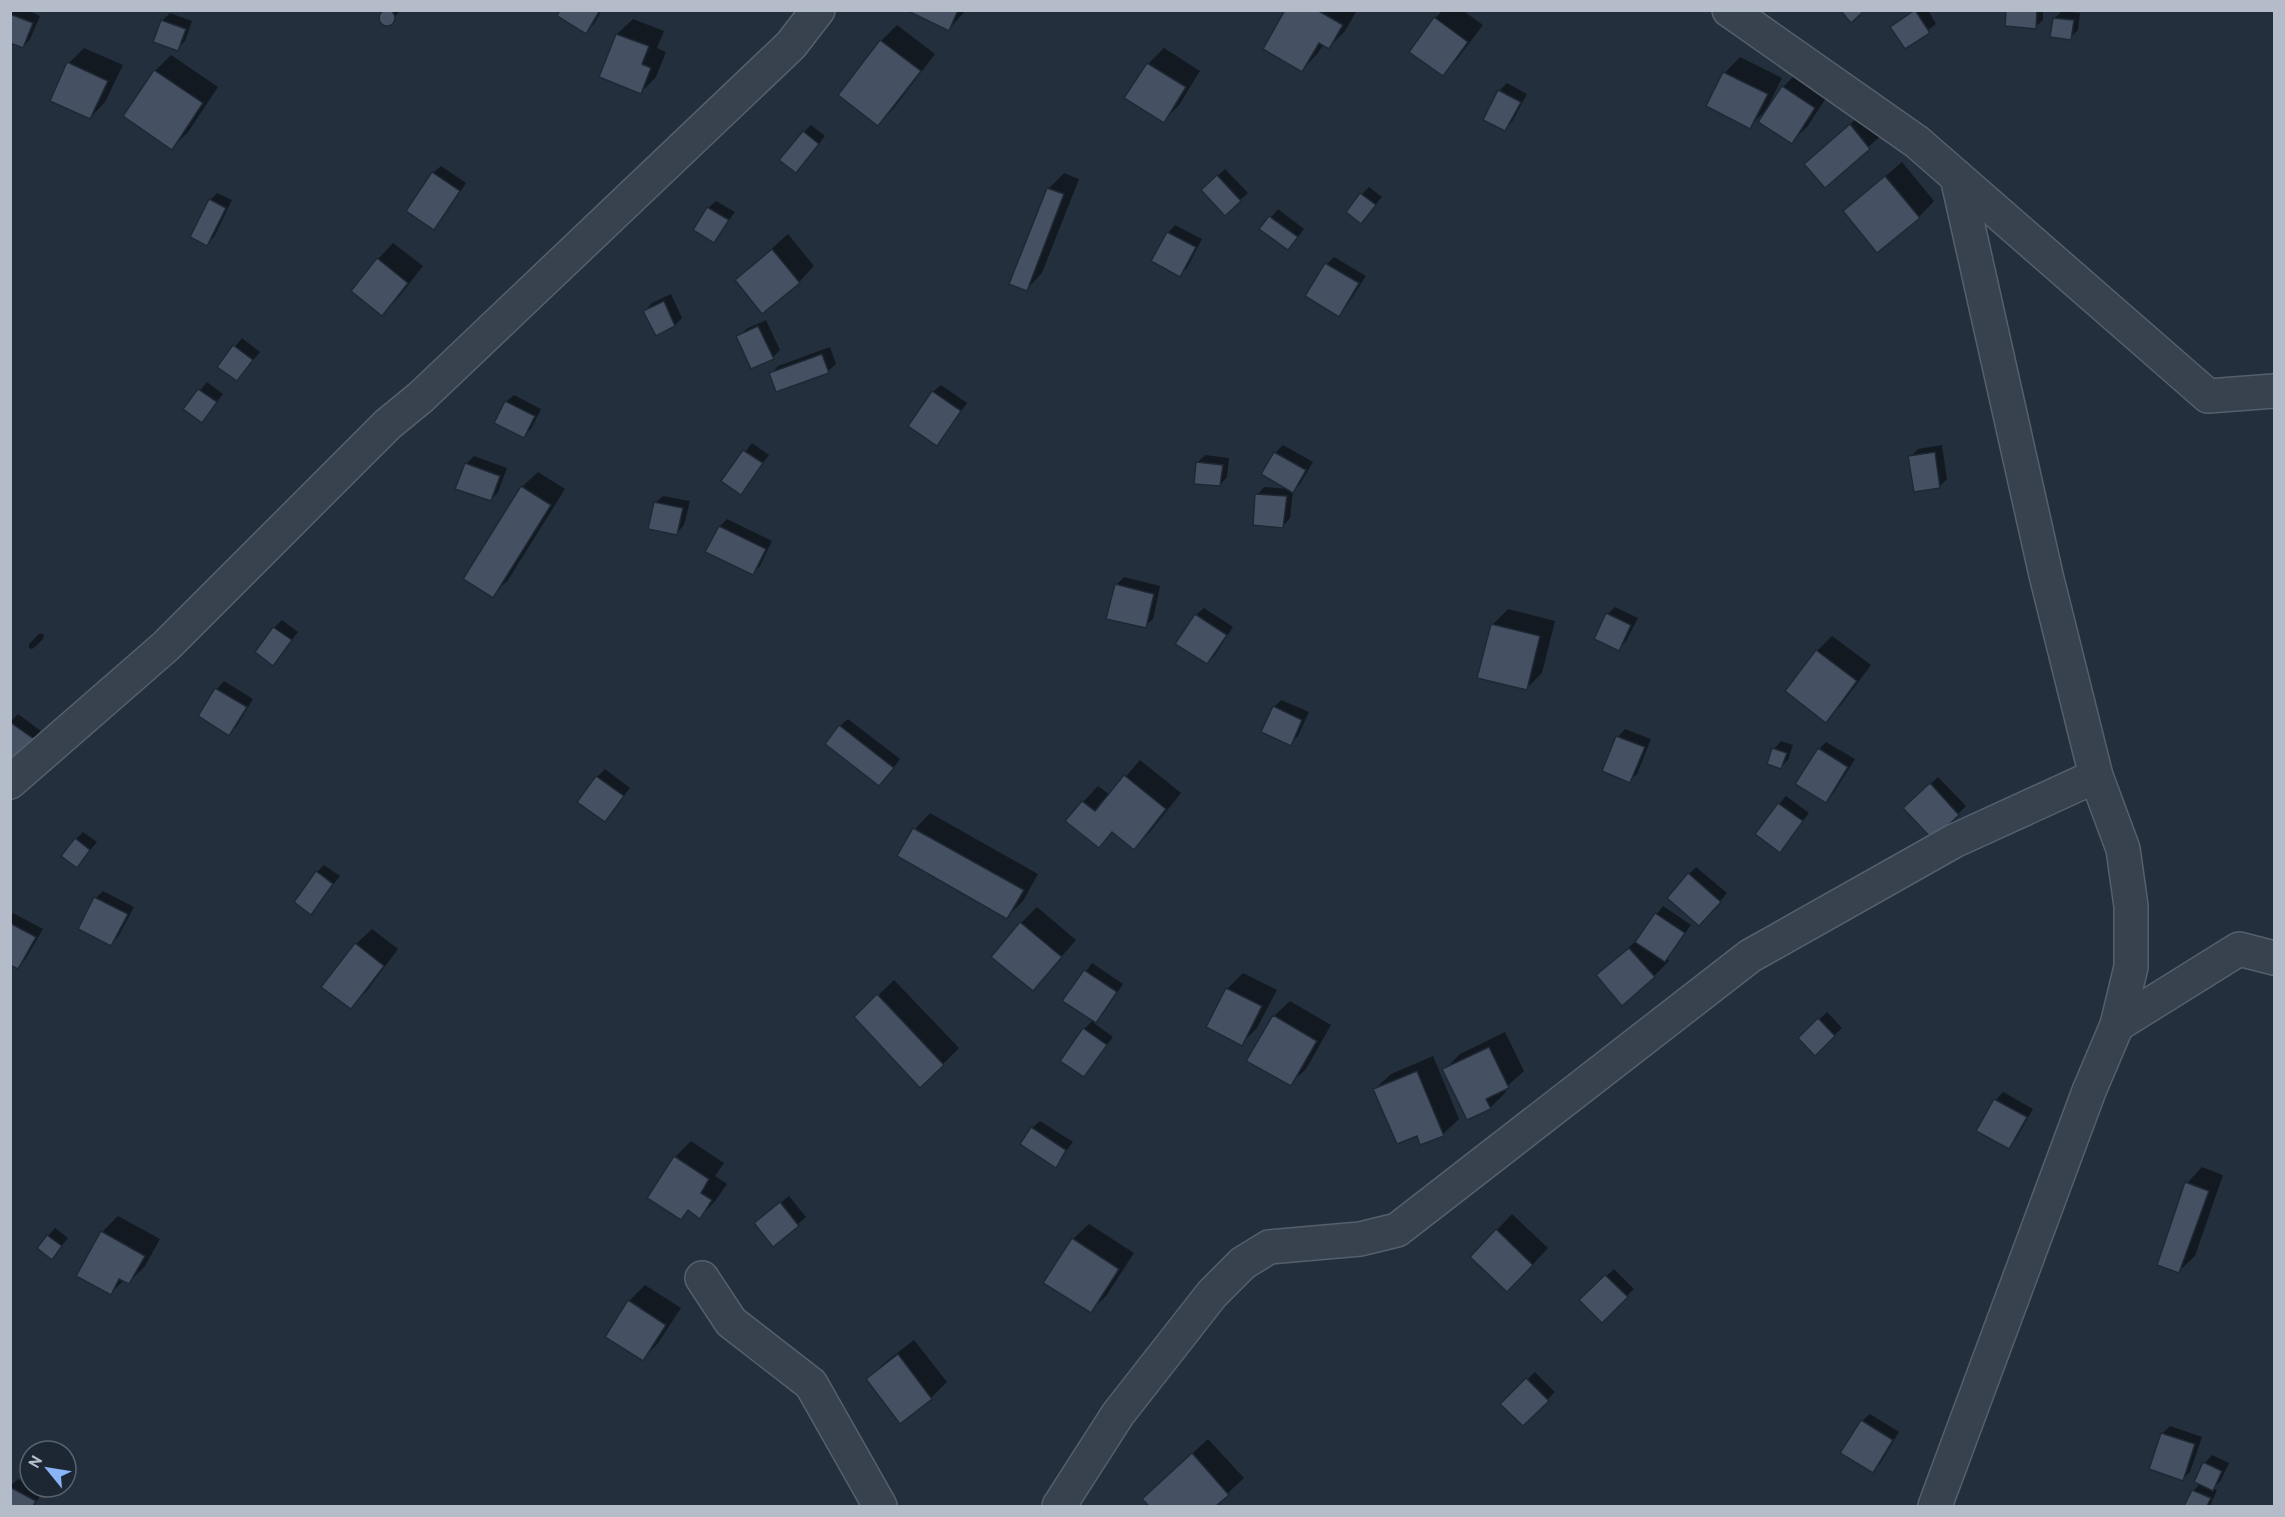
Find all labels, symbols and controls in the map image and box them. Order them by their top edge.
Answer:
north arrow [18,1439,78,1499]
text: N [25,1453,48,1472]

